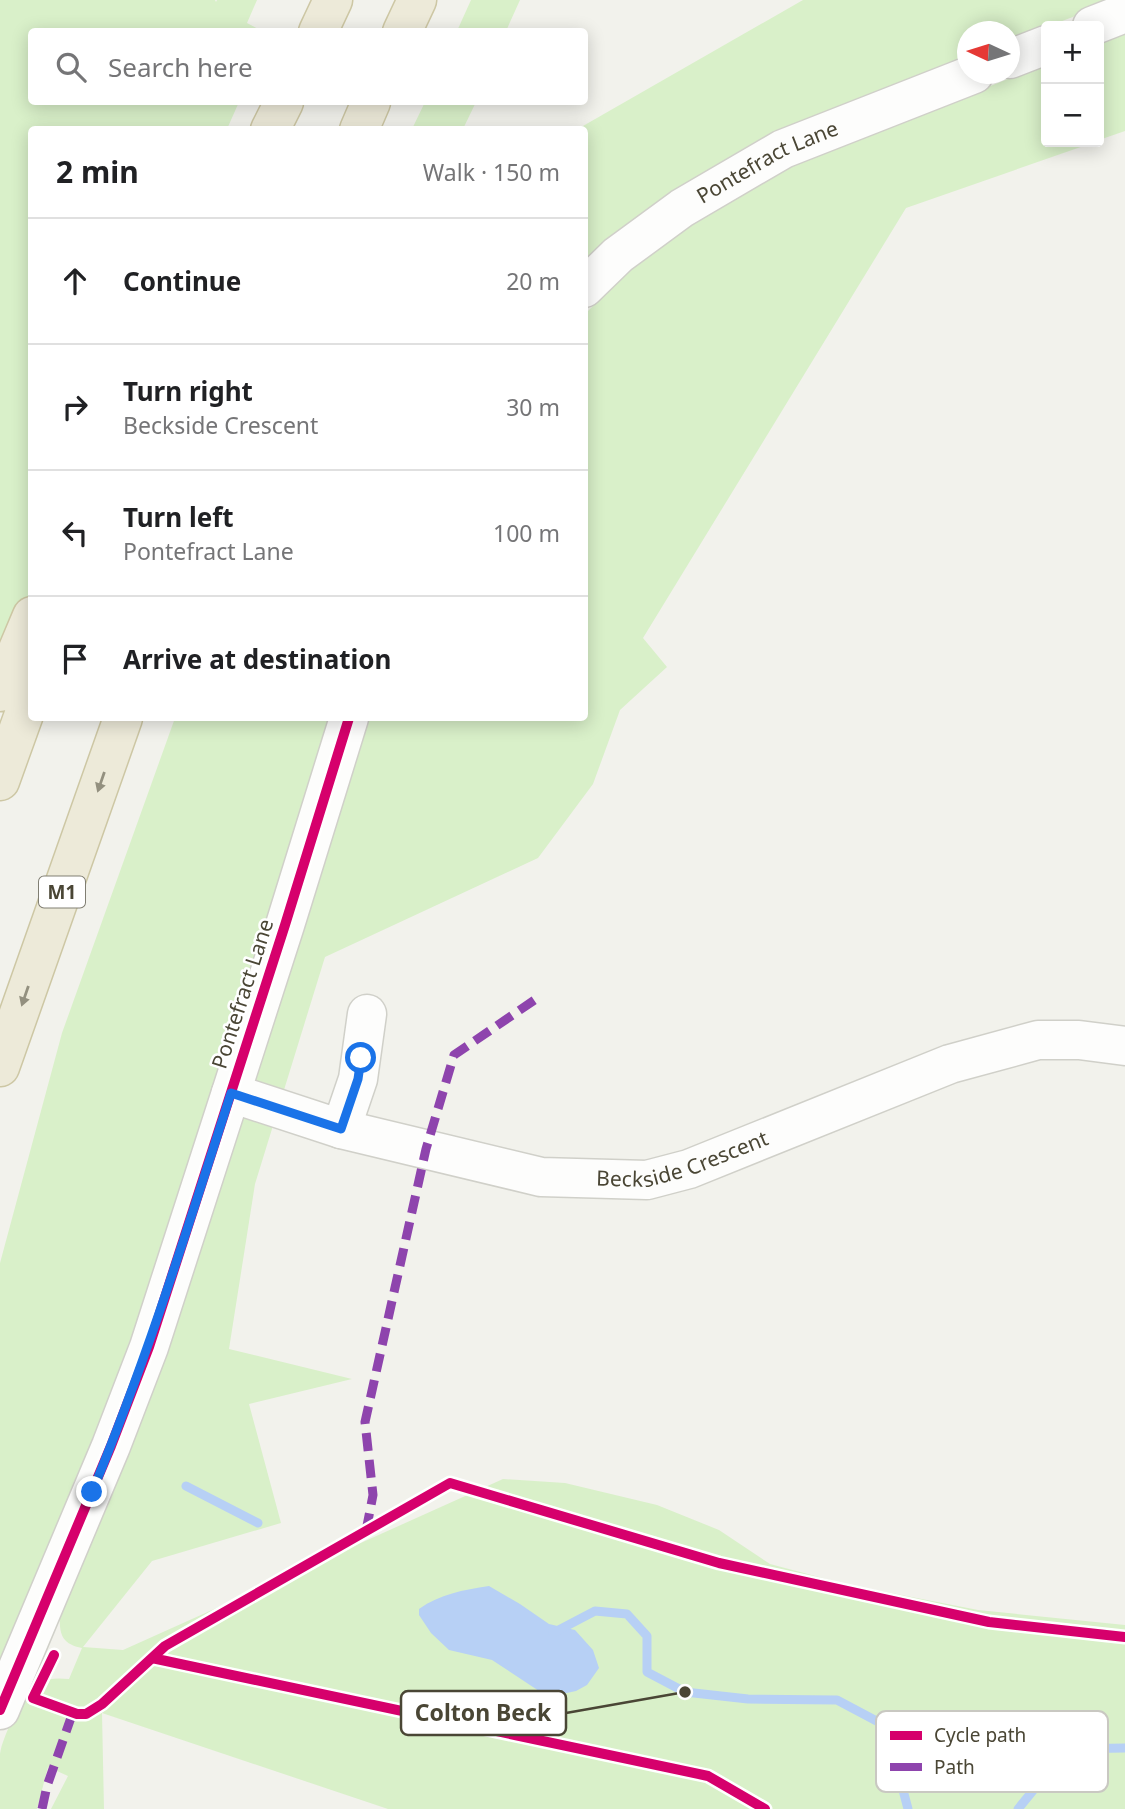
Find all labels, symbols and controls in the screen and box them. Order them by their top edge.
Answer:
north arrow [957,21,1020,84]
map controls [1041,21,1104,147]
button: + [1041,21,1104,84]
search box [28,28,588,105]
icon: search [52,48,90,86]
text: Search here [108,49,253,85]
button: − [1041,84,1104,147]
street label: Pontefract Lane [691,114,842,210]
text: 2 min [56,151,139,192]
text: Walk · 150 m [423,156,560,188]
icon: ahead [56,262,94,300]
text: Continue [123,263,241,299]
text: 20 m [506,265,560,297]
text: Turn right [123,373,253,409]
icon: right [56,388,94,426]
text: 30 m [506,391,560,423]
text: Beckside Crescent [123,409,318,441]
text: Turn left [123,499,234,535]
icon: left [56,514,94,552]
text: 100 m [493,517,560,549]
text: Pontefract Lane [123,535,294,567]
icon: arrive [56,640,94,678]
text: Arrive at destination [123,641,392,677]
one-way arrow [95,771,106,792]
road number: M1 [39,876,85,908]
street label: Pontefract Lane [205,915,279,1072]
one-way arrow [19,986,30,1007]
route start [345,1042,376,1073]
street label: Beckside Crescent [596,1123,773,1194]
route end [76,1476,107,1507]
callout: Colton Beck [401,1691,566,1735]
text: Colton Beck [415,1696,552,1728]
legend [876,1711,1108,1792]
text: Cycle path [934,1722,1026,1748]
text: Path [934,1754,975,1780]

